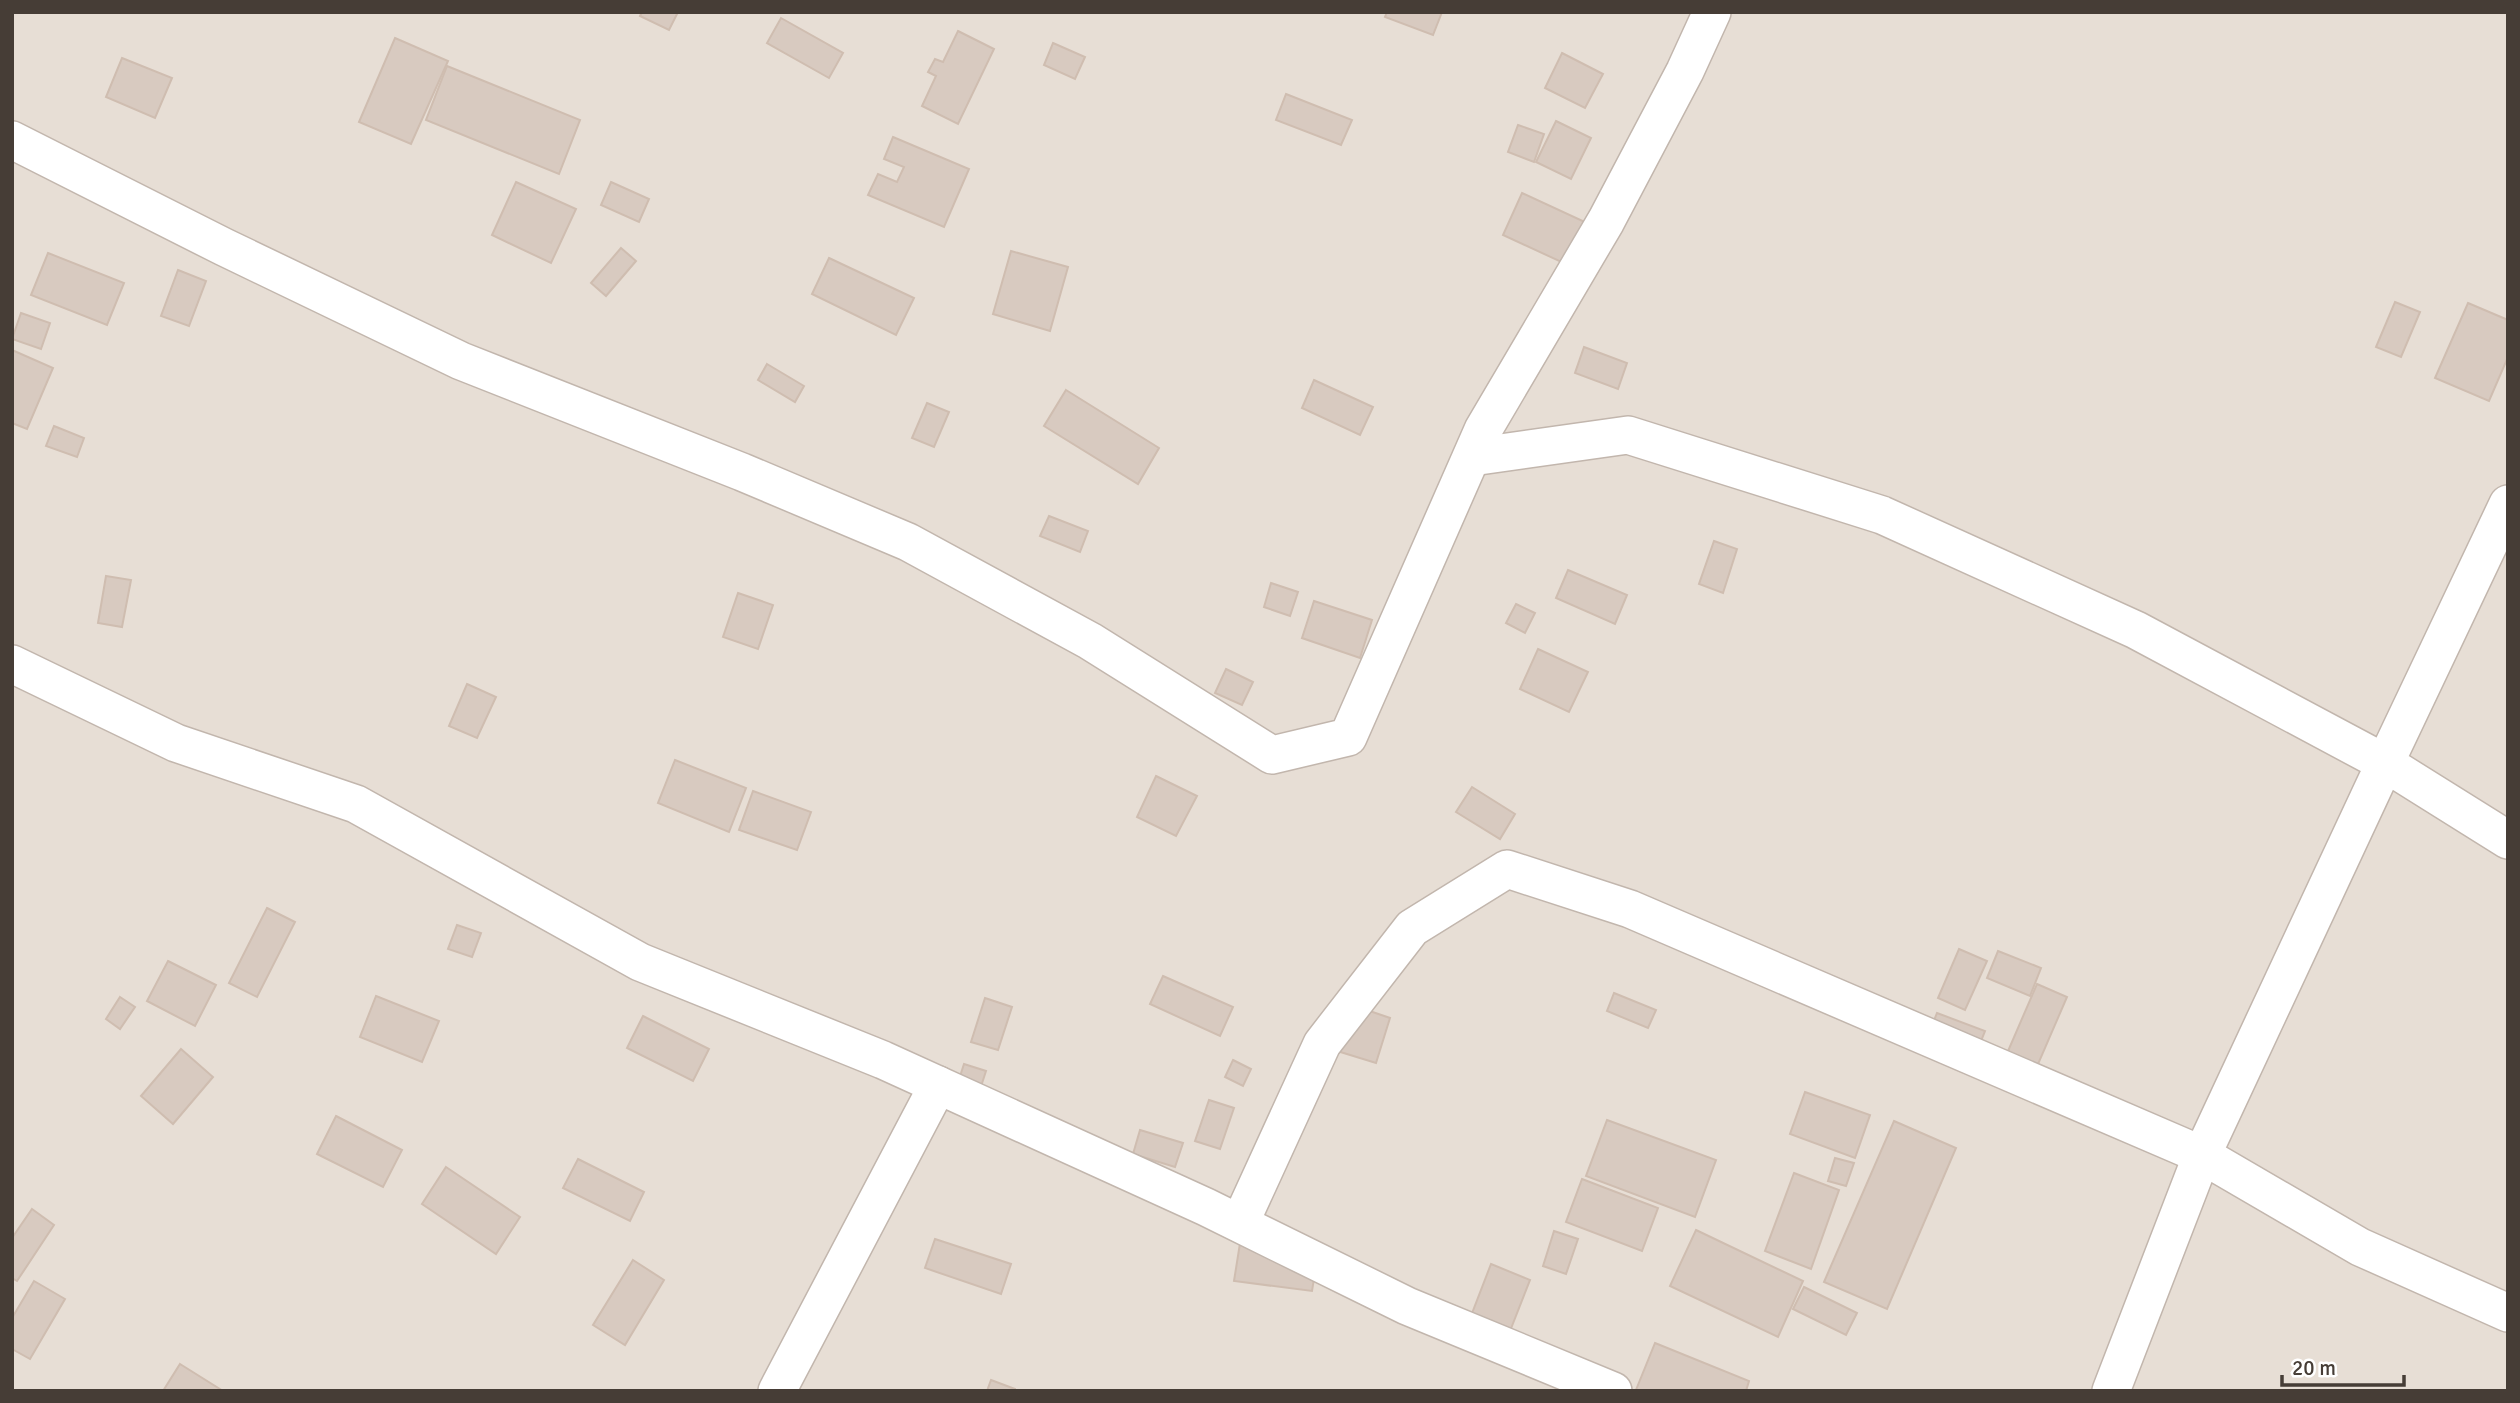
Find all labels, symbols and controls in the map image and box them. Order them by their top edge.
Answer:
scale bar [2282,1344,2404,1388]
text: 20 m [2292,1355,2336,1381]

